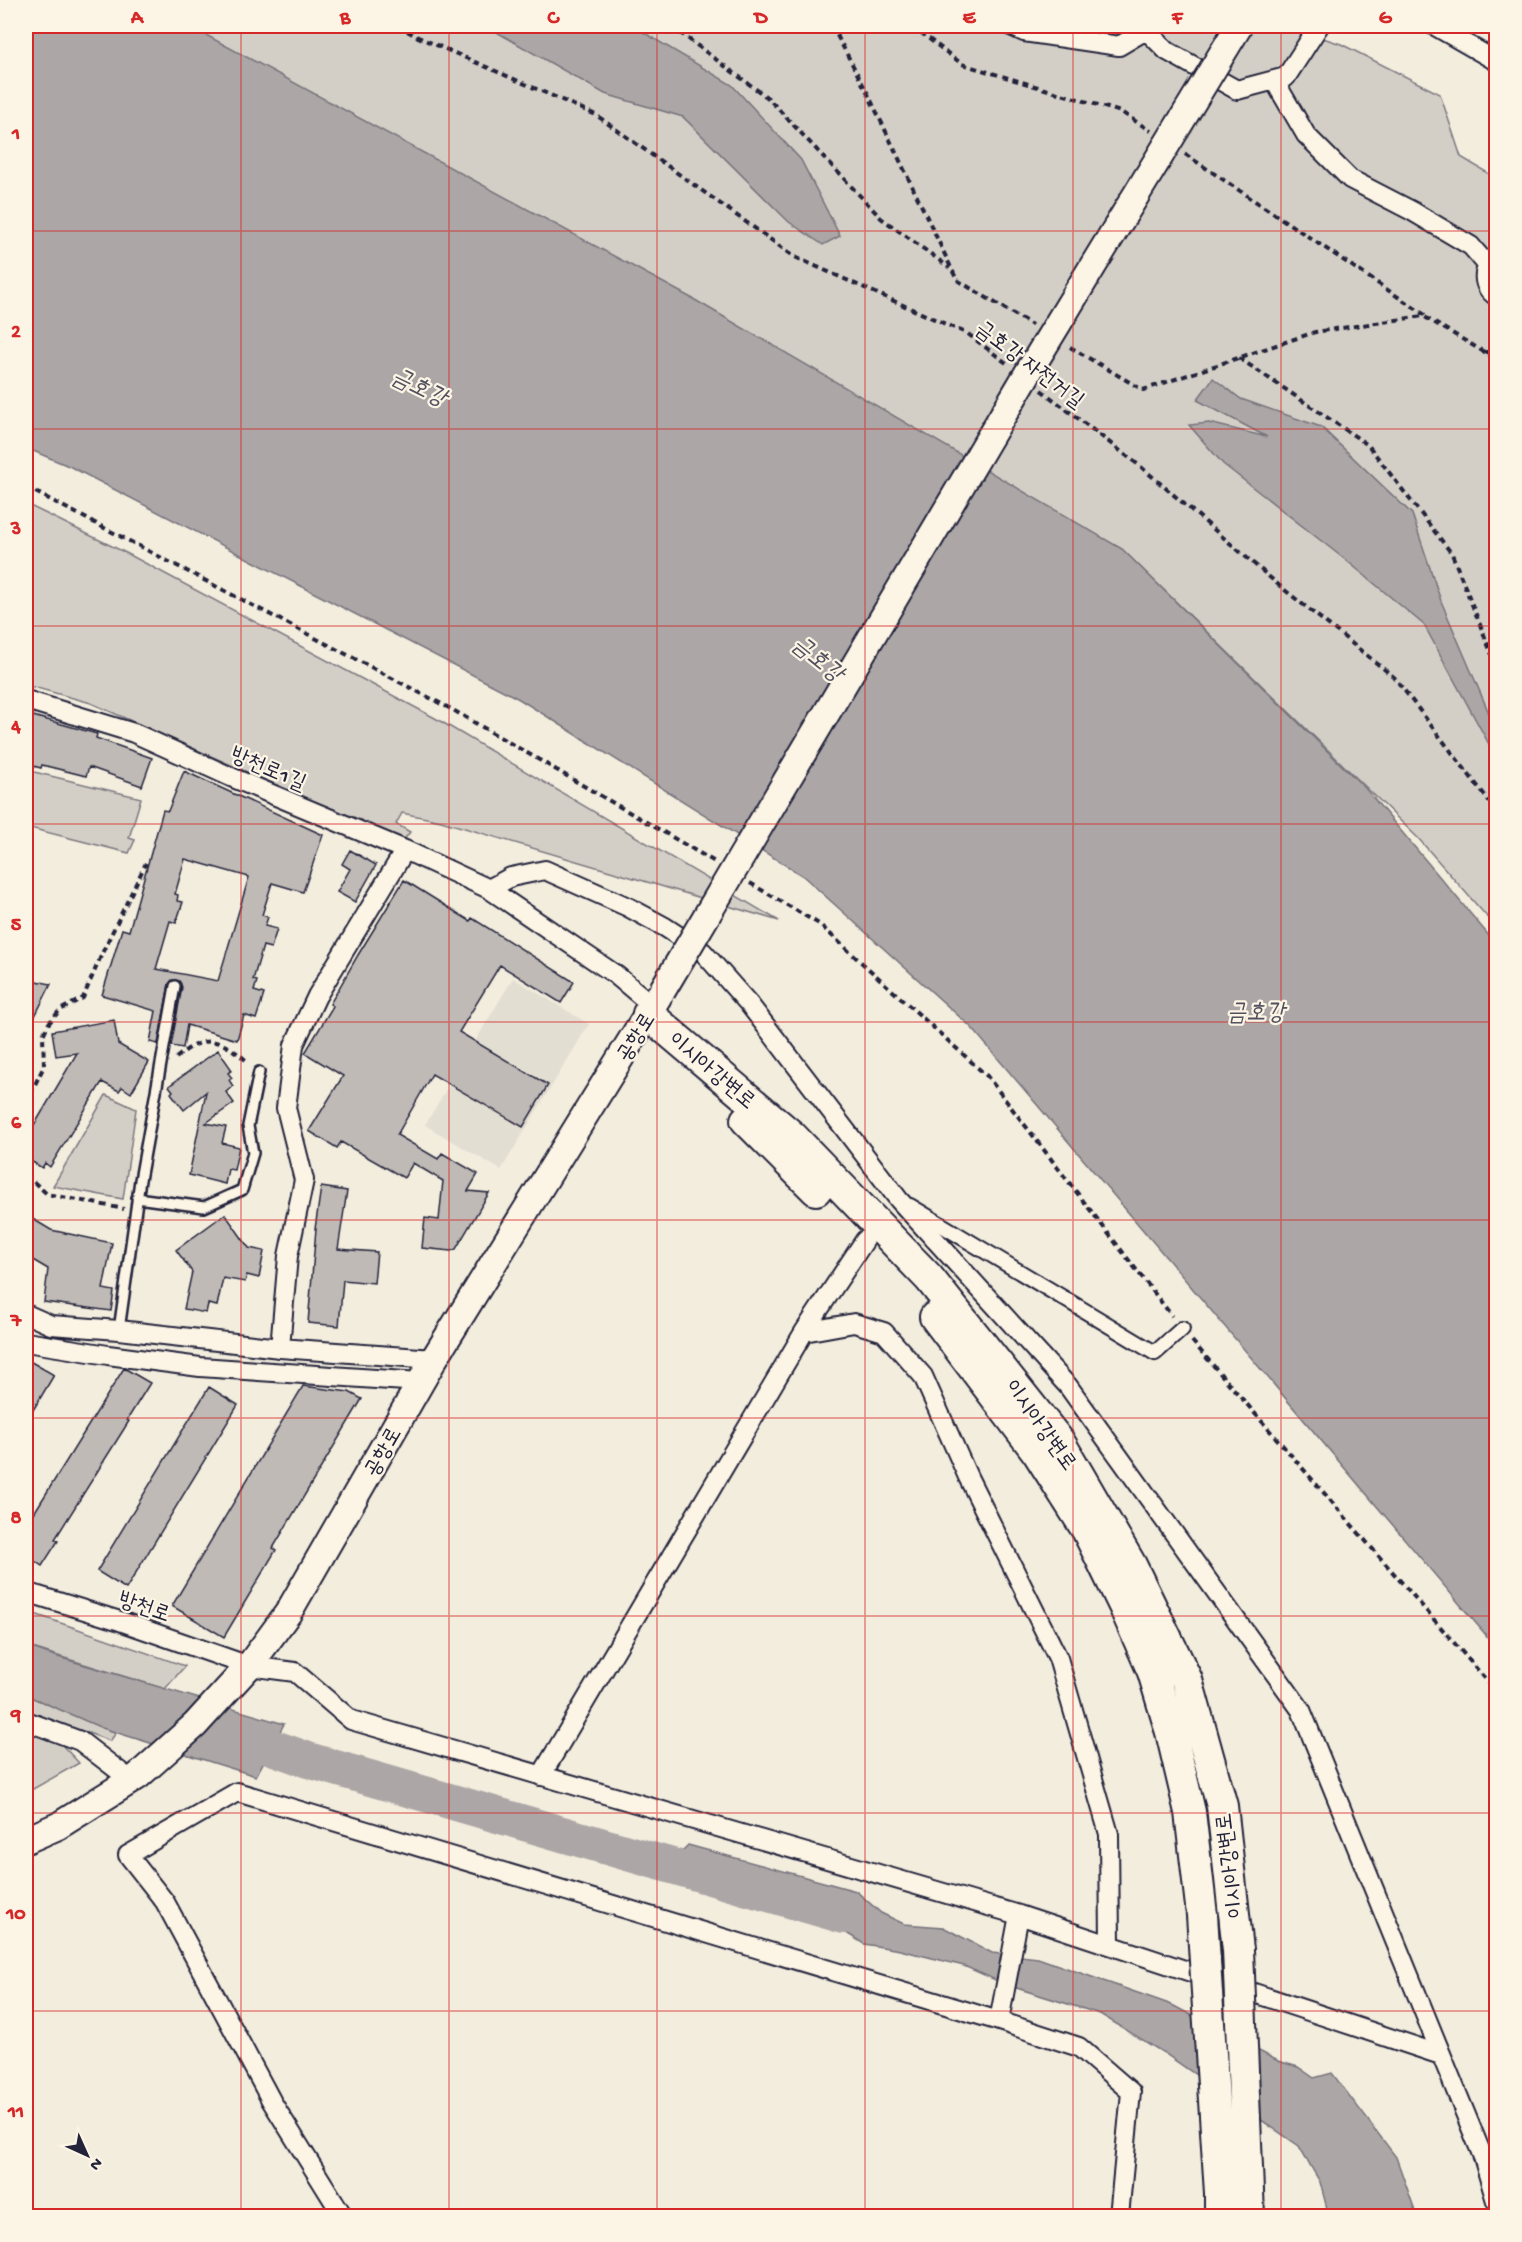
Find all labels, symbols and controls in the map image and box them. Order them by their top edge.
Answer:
text: A [130,8,145,31]
text: B [339,8,351,31]
text: C [547,8,561,31]
text: D [752,8,768,31]
text: E [963,8,977,31]
text: F [1171,8,1184,31]
text: G [1379,8,1393,31]
text: 1 [11,124,20,147]
street label: 금호강 자전거길 [969,317,1088,416]
text: 2 [11,322,21,345]
water label: 금호강 [386,363,453,416]
text: 3 [10,519,21,542]
water label: 금호강 [785,631,851,692]
text: 4 [10,717,21,740]
street label: 방천로1길 [226,743,309,798]
text: 5 [11,915,22,938]
water label: 금호강 [1227,1000,1288,1029]
street label: 공항로 [612,1009,662,1068]
street label: 이시아강변로 [661,1028,759,1116]
text: 6 [11,1113,22,1136]
text: 7 [10,1311,23,1334]
street label: 이시아강변로 [997,1376,1080,1477]
street label: 공항로 [360,1424,409,1482]
text: 8 [11,1508,22,1531]
street label: 방천로 [114,1588,173,1630]
text: 9 [10,1706,21,1729]
street label: 이시아강변로 [1213,1811,1251,1920]
text: 10 [5,1904,26,1927]
text: 11 [7,2102,24,2125]
north arrow [57,2125,117,2185]
text: N [84,2153,106,2174]

